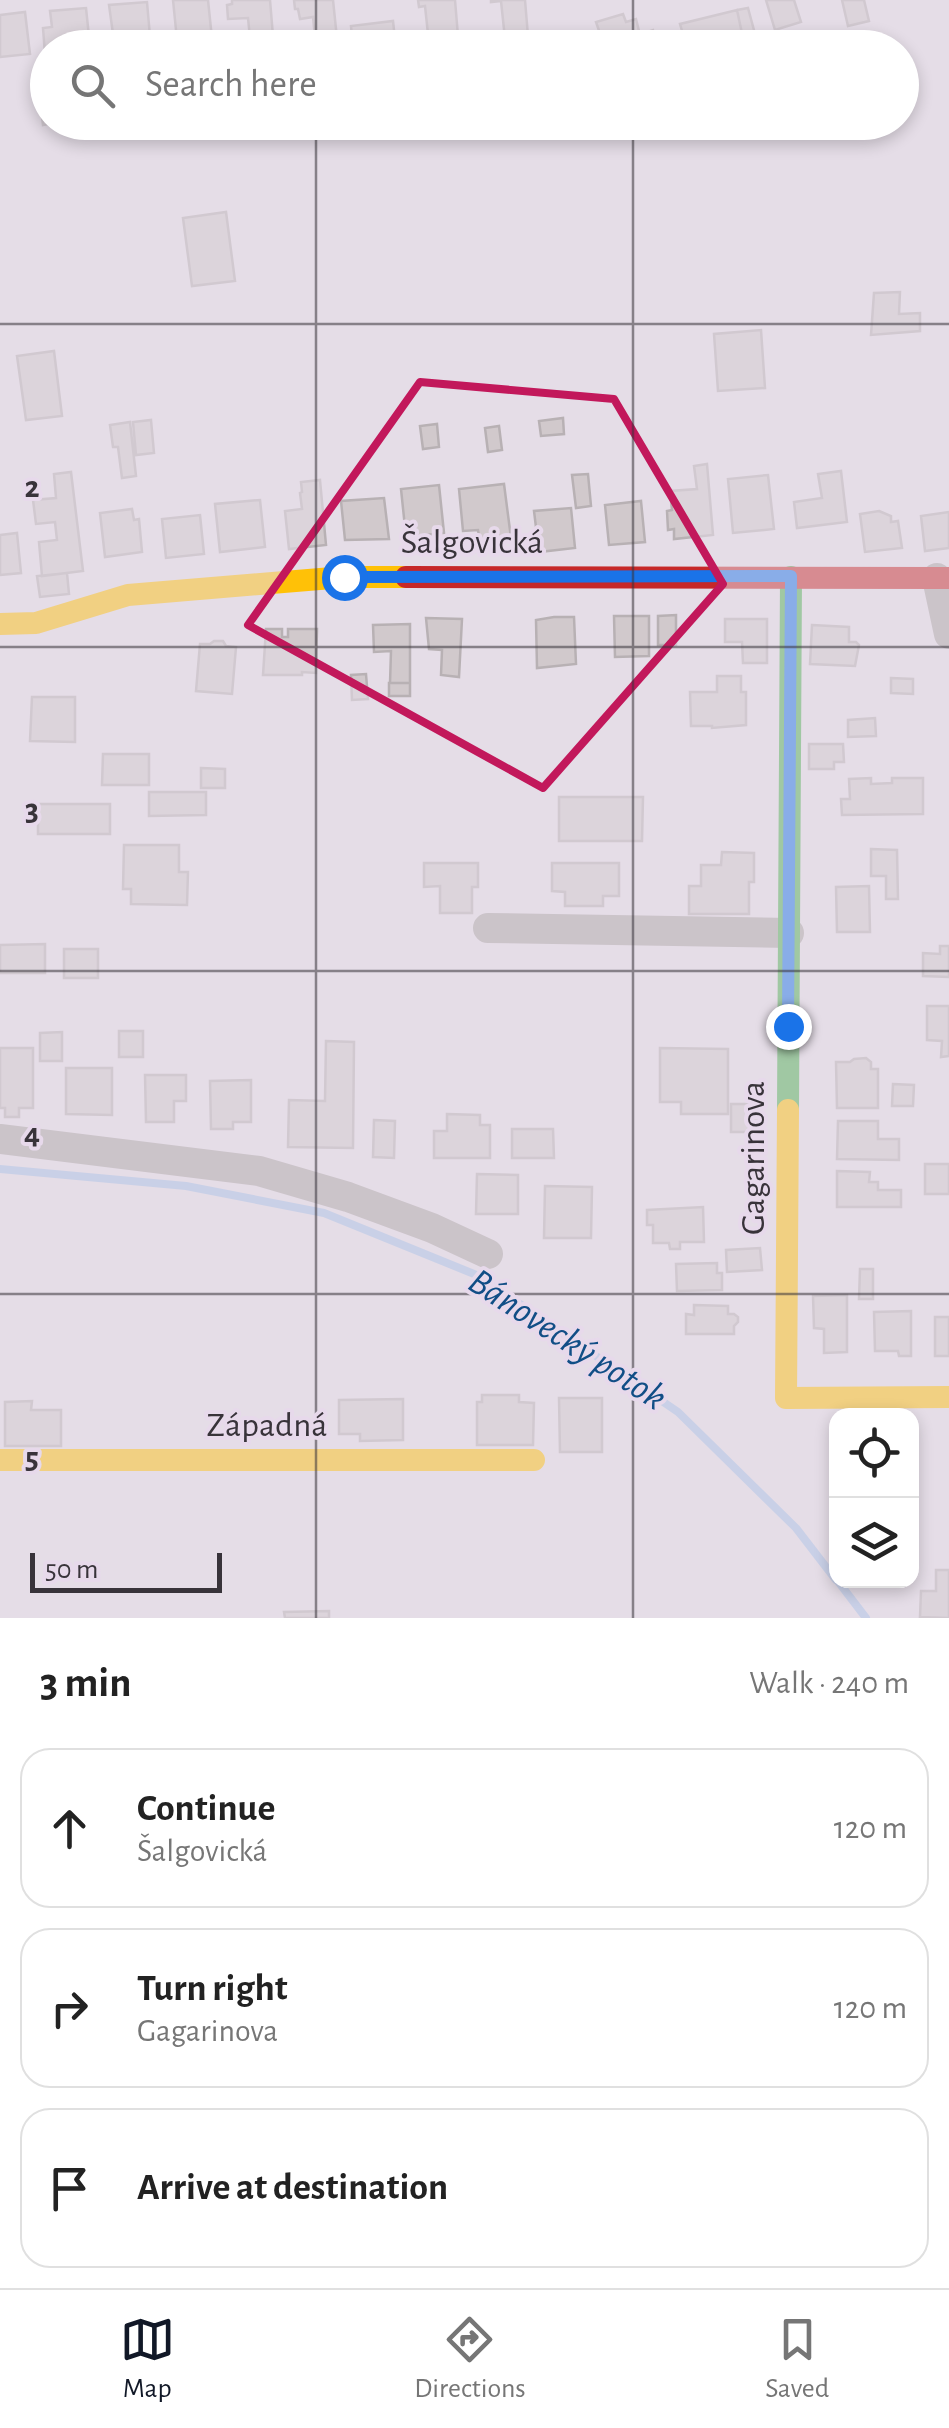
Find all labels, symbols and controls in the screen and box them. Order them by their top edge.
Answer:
search box [30,30,919,140]
icon: search [65,58,120,113]
text: Search here [145,66,317,104]
text: 2 [24,471,40,503]
street label: Šalgovická [401,523,543,560]
route start [322,555,368,601]
text: 3 [25,794,39,826]
route end [766,1004,812,1050]
street label: Gagarinova [736,1081,771,1235]
text: 4 [24,1118,40,1150]
water label: Bánovecký potok [461,1262,673,1418]
street label: Západná [207,1408,327,1443]
map controls [829,1408,919,1588]
button: locate [829,1408,919,1498]
text: 5 [25,1442,39,1474]
button: layers [829,1498,919,1588]
scale bar [30,1548,222,1592]
text: 50 m [45,1556,99,1584]
text: 3 min [40,1662,132,1704]
text: Walk · 240 m [749,1667,909,1699]
text: Continue [137,1790,275,1828]
icon: ahead [42,1801,97,1856]
text: 120 m [834,1812,907,1844]
text: Šalgovická [137,1835,267,1867]
text: Turn right [137,1970,287,2008]
icon: right [42,1981,97,2036]
text: 120 m [834,1992,907,2024]
text: Gagarinova [137,2015,278,2047]
icon: arrive [42,2161,97,2216]
text: Arrive at destination [137,2169,448,2207]
tab: Map [120,2312,175,2406]
tab: Directions [414,2312,526,2406]
tab: Saved [765,2312,829,2406]

